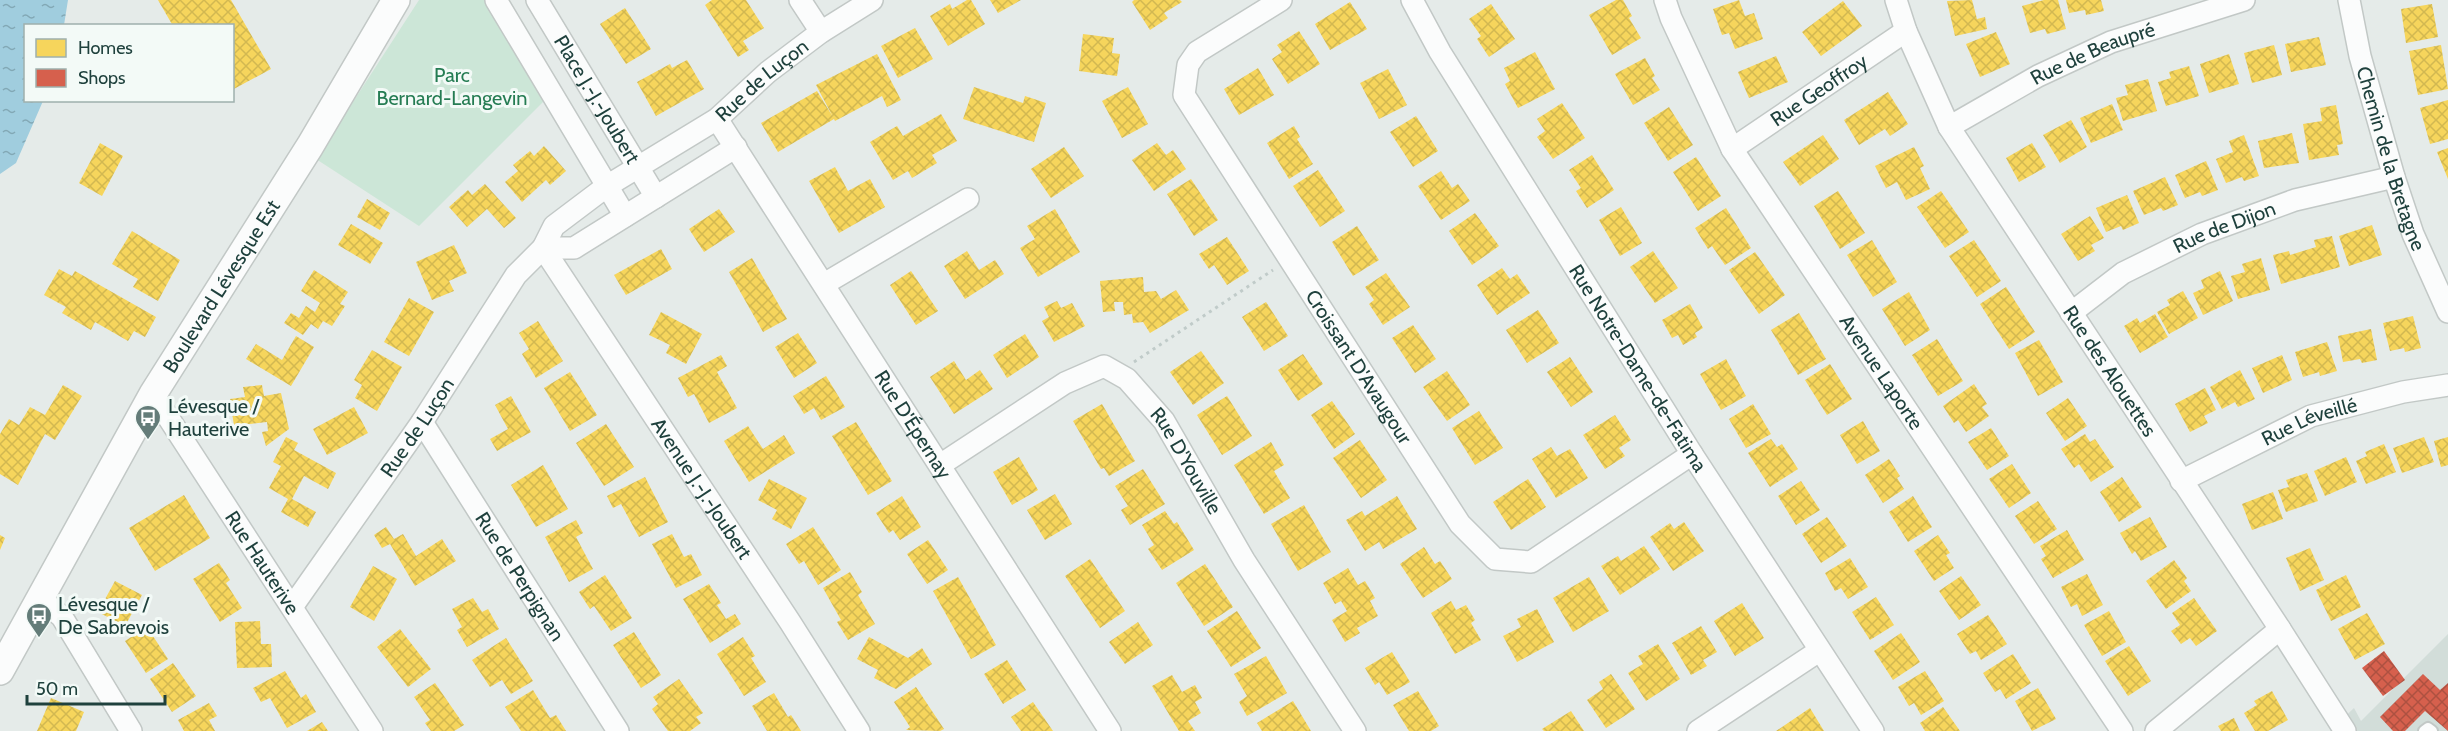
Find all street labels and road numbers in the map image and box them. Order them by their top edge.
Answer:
street label: Rue de Beaupré [2026,17,2158,90]
street label: Place J.-J.-Joubert [549,31,645,168]
street label: Rue de Luçon [710,34,813,126]
street label: Rue Geoffroy [1766,49,1872,131]
street label: Chemin de la Bretagne [2351,64,2431,254]
street label: Boulevard Lévesque Est [158,195,285,377]
street label: Rue de Dijon [2169,196,2279,258]
street label: Rue Notre-Dame-de-Fatima [1564,260,1712,476]
street label: Croissant D'Avaugour [1300,285,1418,449]
street label: Rue des Alouettes [2058,301,2162,441]
street label: Avenue Laporte [1834,310,1928,434]
street label: Rue D'Épernay [869,366,957,483]
street label: Rue de Luçon [375,373,459,482]
street label: Rue Léveillé [2258,393,2360,451]
street label: Rue D'Youville [1145,402,1227,518]
street label: Avenue J.-J.-Joubert [646,413,757,564]
street label: Rue Hauterive [220,506,305,619]
street label: Rue de Perpignan [470,508,570,645]

